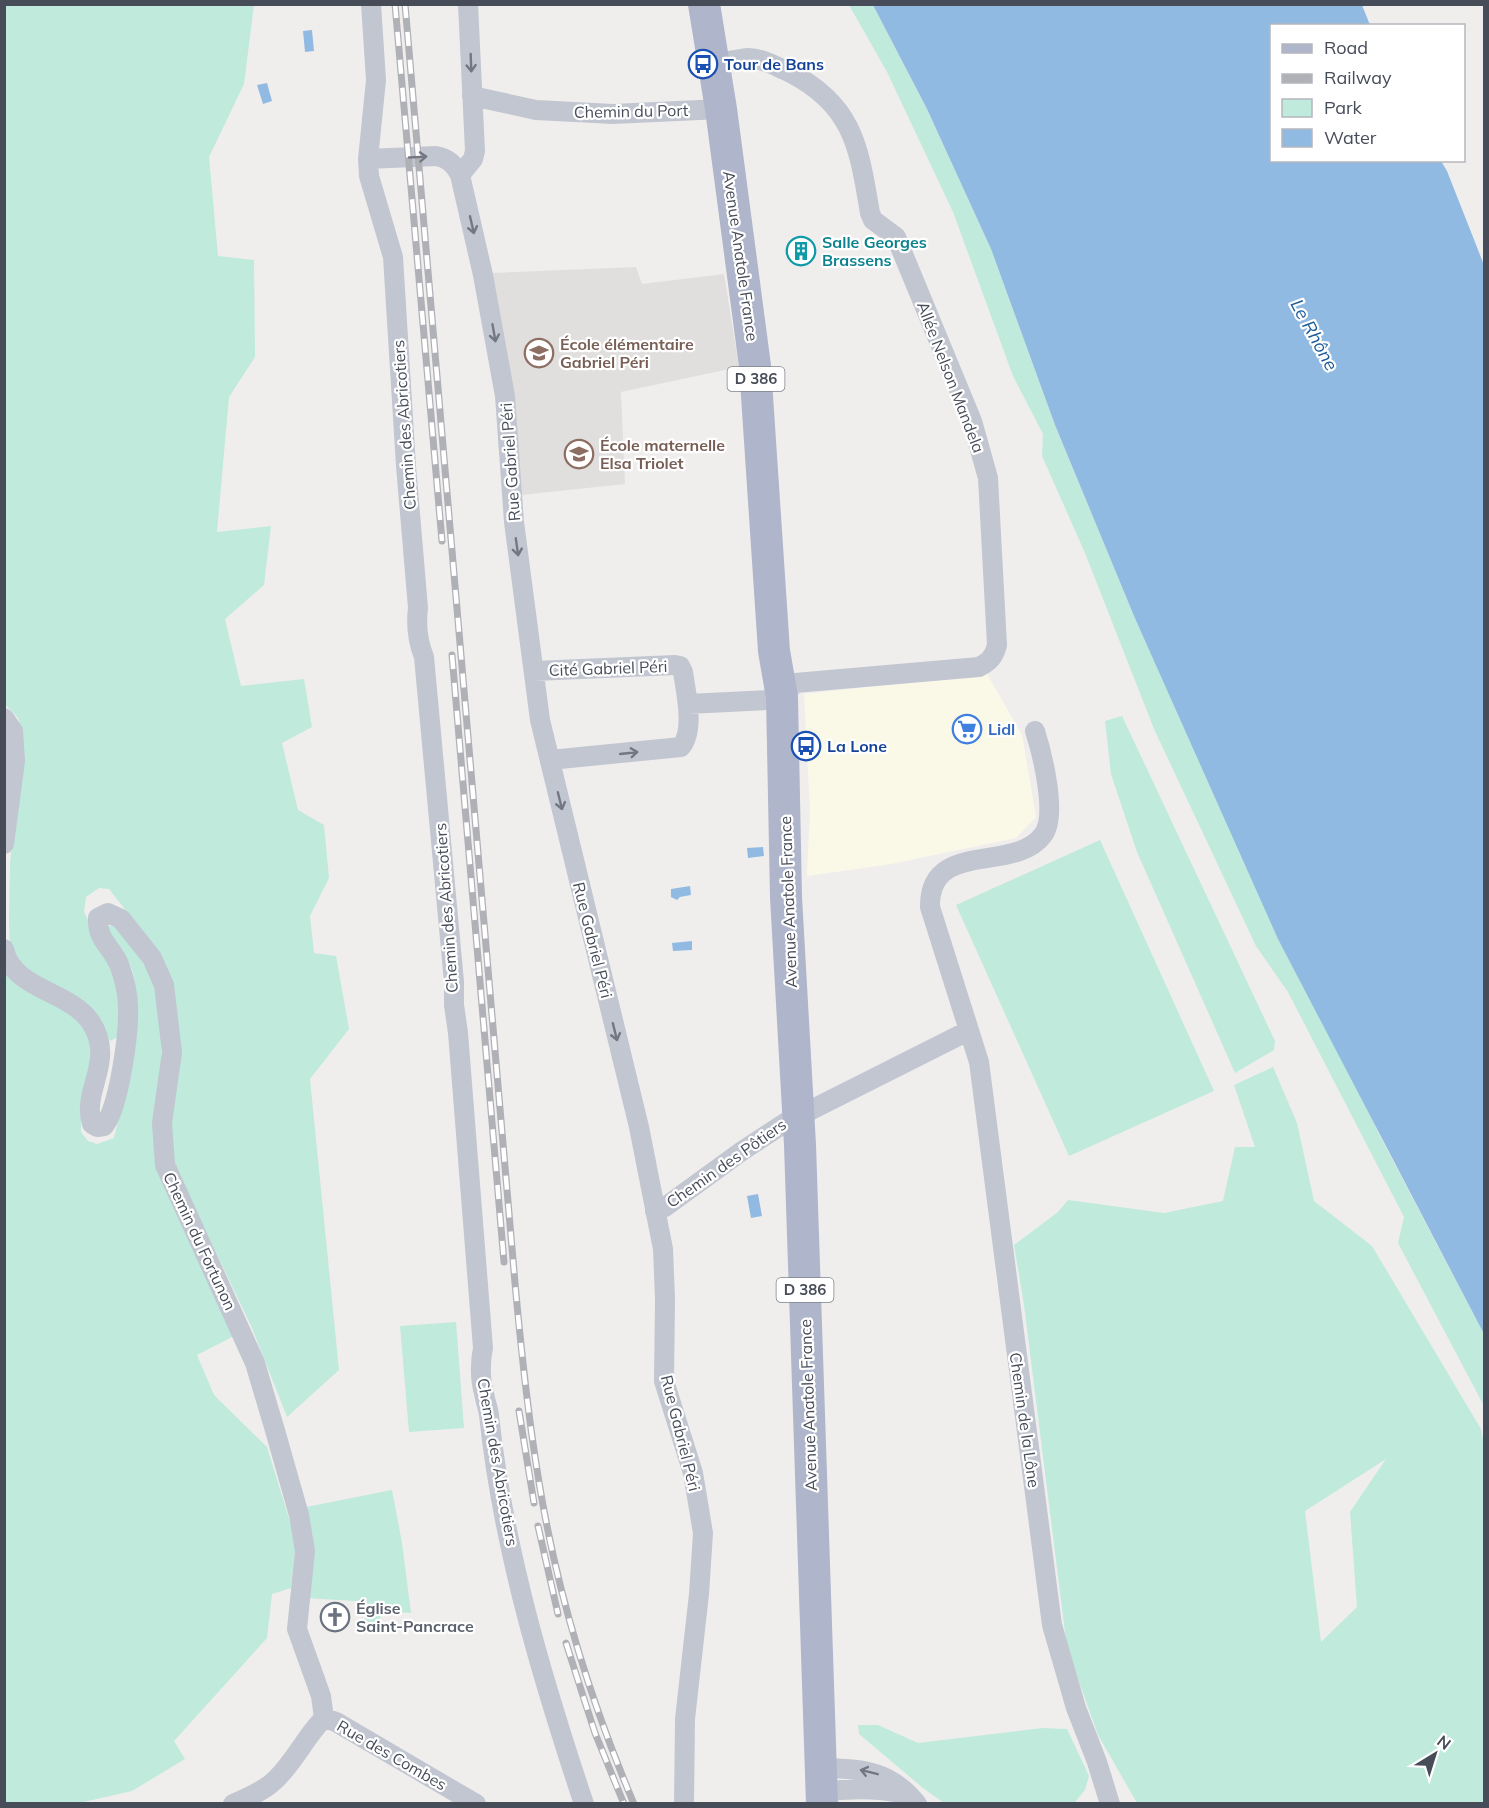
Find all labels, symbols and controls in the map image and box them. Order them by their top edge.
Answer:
legend [1270,24,1465,162]
text: Road [1324,36,1368,59]
bus stop icon: Tour de Bans [687,48,719,80]
one-way arrow [465,52,476,72]
place label: Tour de Bans [724,54,824,74]
text: Railway [1324,66,1392,89]
text: Park [1324,96,1363,119]
street label: Chemin du Port [574,100,689,122]
text: Water [1324,126,1377,149]
one-way arrow [408,151,428,162]
street label: Avenue Anatole France [719,169,763,343]
one-way arrow [466,215,478,234]
place label: Salle Georges Brassens [822,232,927,270]
building icon: Salle Georges Brassens [785,235,817,267]
water label: Le Rhône [1286,295,1343,375]
street label: Allée Nelson Mandela [913,299,989,455]
one-way arrow [488,322,499,342]
place label: École élémentaire Gabriel Péri [560,334,694,372]
school or university icon: École élémentaire Gabriel Péri [523,337,555,369]
street label: Chemin des Abricotiers [388,339,420,511]
road number: D 386 [728,367,784,391]
street label: Rue Gabriel Péri [496,402,524,522]
place label: École maternelle Elsa Triolet [600,435,725,473]
school or university icon: École maternelle Elsa Triolet [563,438,595,470]
one-way arrow [512,537,523,556]
street label: Cité Gabriel Péri [548,656,668,680]
supermarket icon: Lidl [951,713,983,745]
place label: Lidl [988,719,1015,739]
bus stop icon: La Lone [790,730,822,762]
place label: La Lone [827,736,887,756]
one-way arrow [618,747,638,758]
one-way arrow [554,791,566,810]
street label: Avenue Anatole France [775,816,801,988]
street label: Chemin des Abricotiers [430,822,462,994]
street label: Rue Gabriel Péri [569,880,617,1000]
one-way arrow [610,1022,622,1041]
street label: Chemin des Pôtiers [662,1114,790,1212]
street label: Chemin du Fortunon [159,1169,241,1313]
road number: D 386 [776,1278,834,1302]
street label: Avenue Anatole France [795,1319,821,1491]
street label: Chemin de la Lône [1006,1351,1044,1489]
street label: Rue Gabriel Péri [657,1373,705,1493]
street label: Chemin des Abricotiers [473,1376,523,1548]
place label: Église Saint-Pancrace [356,1598,474,1636]
church icon: Église Saint-Pancrace [319,1601,351,1633]
street label: Rue des Combes [334,1715,450,1795]
north arrow [1405,1724,1465,1784]
text: N [1433,1731,1455,1754]
one-way arrow [860,1766,879,1778]

